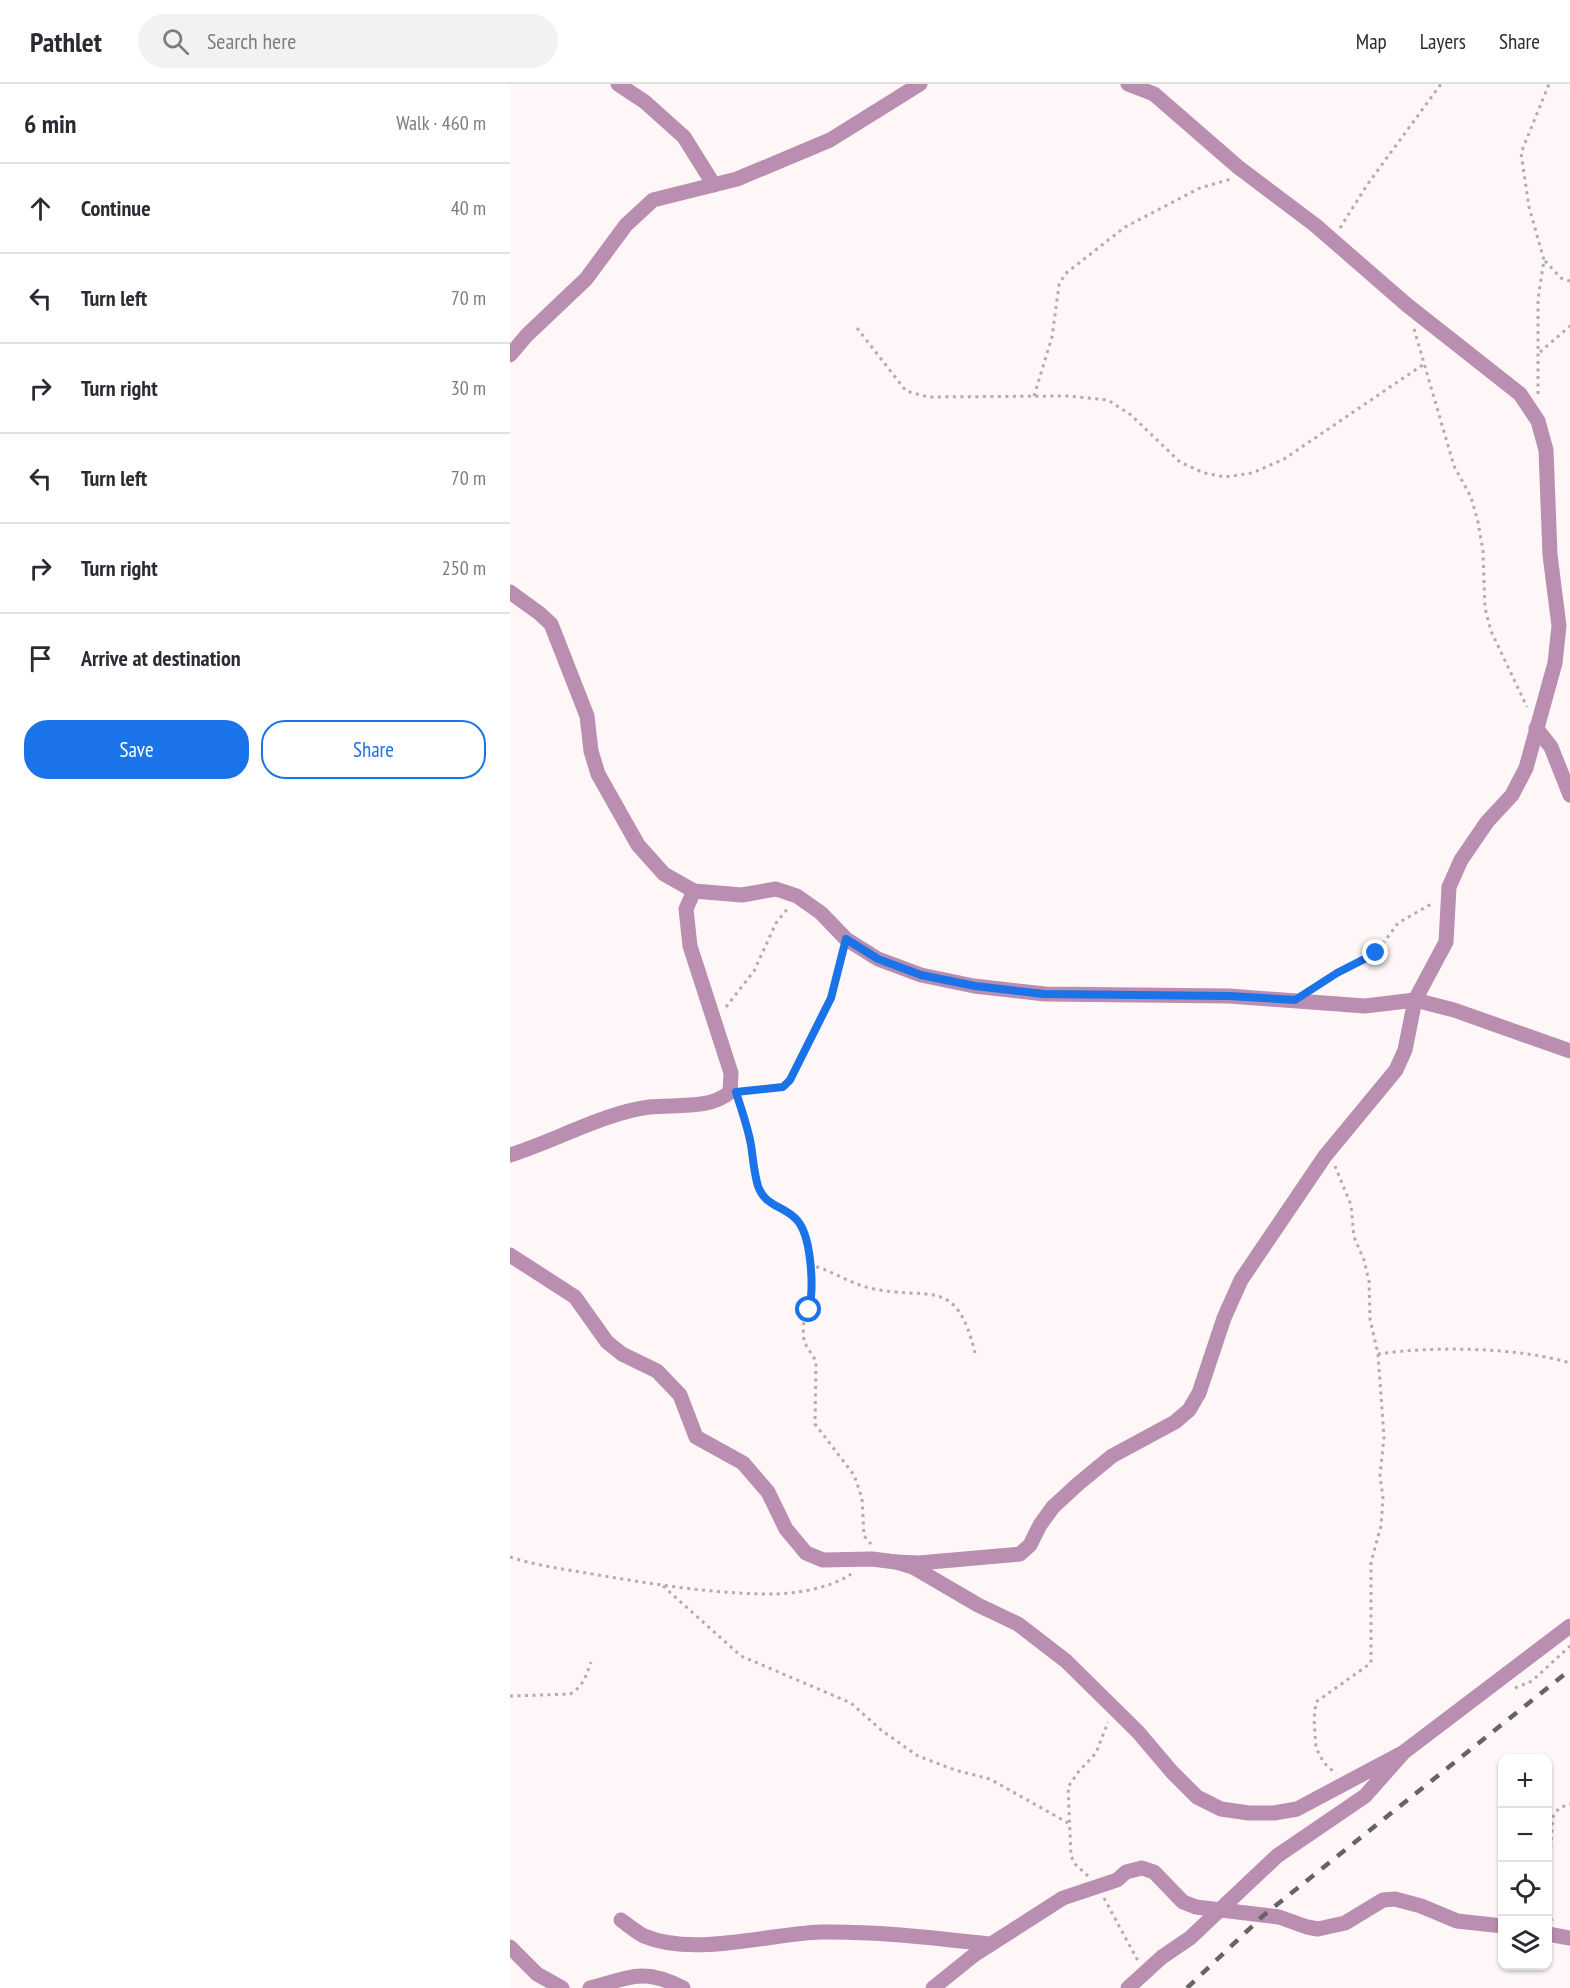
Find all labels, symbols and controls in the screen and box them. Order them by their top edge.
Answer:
search box [138,14,558,68]
text: Pathlet [30,23,102,60]
icon: search [159,25,192,58]
text: Search here [207,27,296,55]
text: Map [1356,28,1387,55]
text: Layers [1420,28,1466,55]
text: Share [1499,28,1540,55]
text: 6 min [24,107,77,140]
text: Walk · 460 m [396,110,486,136]
icon: ahead [24,192,57,225]
text: Continue [81,194,151,222]
text: 40 m [451,195,486,221]
icon: left [24,282,57,315]
text: Turn left [81,284,147,312]
text: 70 m [451,285,486,311]
icon: right [24,372,57,405]
text: Turn right [81,374,158,402]
text: 30 m [451,375,486,401]
icon: left [24,462,57,495]
text: Turn left [81,464,147,492]
text: 70 m [451,465,486,491]
icon: right [24,552,57,585]
text: Turn right [81,554,158,582]
text: 250 m [442,555,486,581]
icon: arrive [24,642,57,675]
text: Arrive at destination [81,644,241,672]
button: Save [24,720,249,779]
button: Share [261,720,486,779]
route end [1362,939,1388,965]
route start [795,1296,821,1322]
map controls [1498,1754,1552,1970]
button: + [1498,1754,1552,1808]
button: − [1498,1808,1552,1862]
button: locate [1498,1862,1552,1916]
button: layers [1498,1916,1552,1970]

